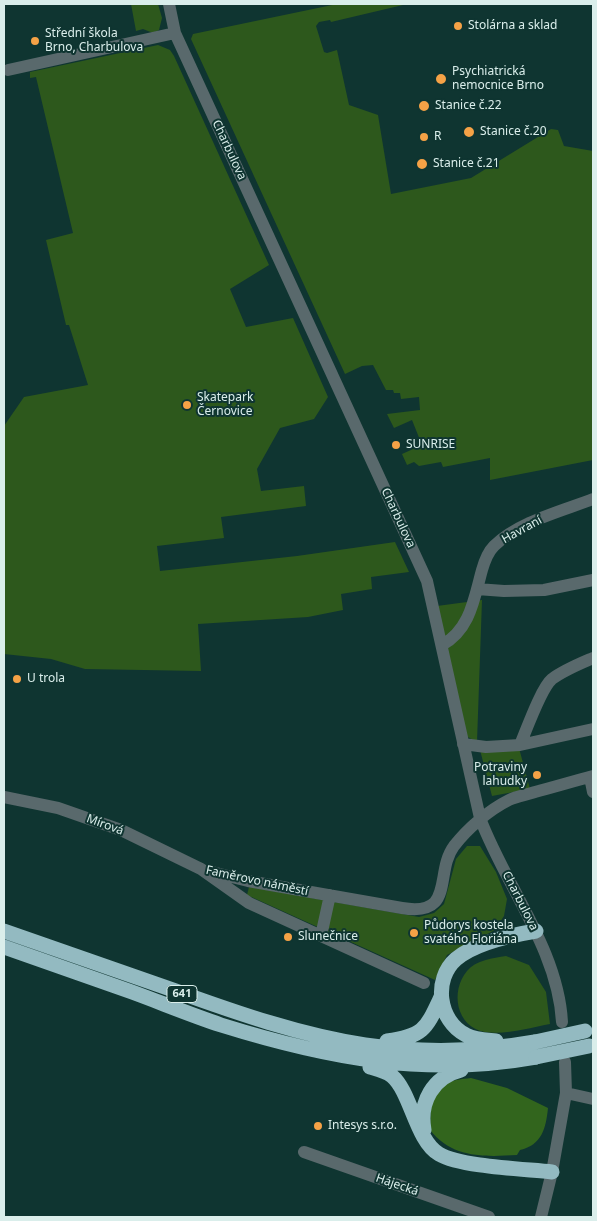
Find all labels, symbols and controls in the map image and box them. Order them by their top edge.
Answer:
place label: Stolárna a sklad [468,19,557,33]
marker: Stolárna a sklad [452,20,464,32]
place label: Střední škola Brno, Charbulova [45,27,143,55]
marker: Střední škola Brno, Charbulova [29,35,41,47]
place label: Psychiatrická nemocnice Brno [452,65,544,93]
marker: Psychiatrická nemocnice Brno [434,72,448,86]
marker: Stanice č.22 [417,99,431,113]
place label: Stanice č.22 [435,99,502,113]
street label: Charbulova [209,118,249,182]
marker: Stanice č.20 [462,125,476,139]
place label: Stanice č.20 [480,125,547,139]
place label: R [434,130,441,144]
marker: R [418,131,430,143]
marker: Stanice č.21 [415,157,429,171]
place label: Stanice č.21 [433,157,500,171]
place label: Skatepark Černovice [197,391,253,419]
marker: Skatepark Černovice [181,399,193,411]
place label: SUNRISE [406,438,455,452]
marker: SUNRISE [390,439,402,451]
street label: Charbulova [378,486,418,550]
street label: Havraní [499,513,545,547]
place label: U trola [27,672,65,686]
marker: U trola [11,673,23,685]
place label: Potraviny lahudky [474,761,527,789]
marker: Potraviny lahudky [531,769,543,781]
street label: Mírová [84,812,126,838]
street label: Faměrovo náměstí [204,863,310,899]
street label: Charbulova [499,869,541,933]
place label: Půdorys kostela svatého Floriána [424,919,517,947]
marker: Půdorys kostela svatého Floriána [408,927,420,939]
place label: Slunečnice [298,930,358,944]
marker: Slunečnice [282,931,294,943]
road number: 641 [167,986,197,1002]
place label: Intesys s.r.o. [328,1119,397,1133]
marker: Intesys s.r.o. [312,1120,324,1132]
street label: Hájecká [374,1171,420,1199]

